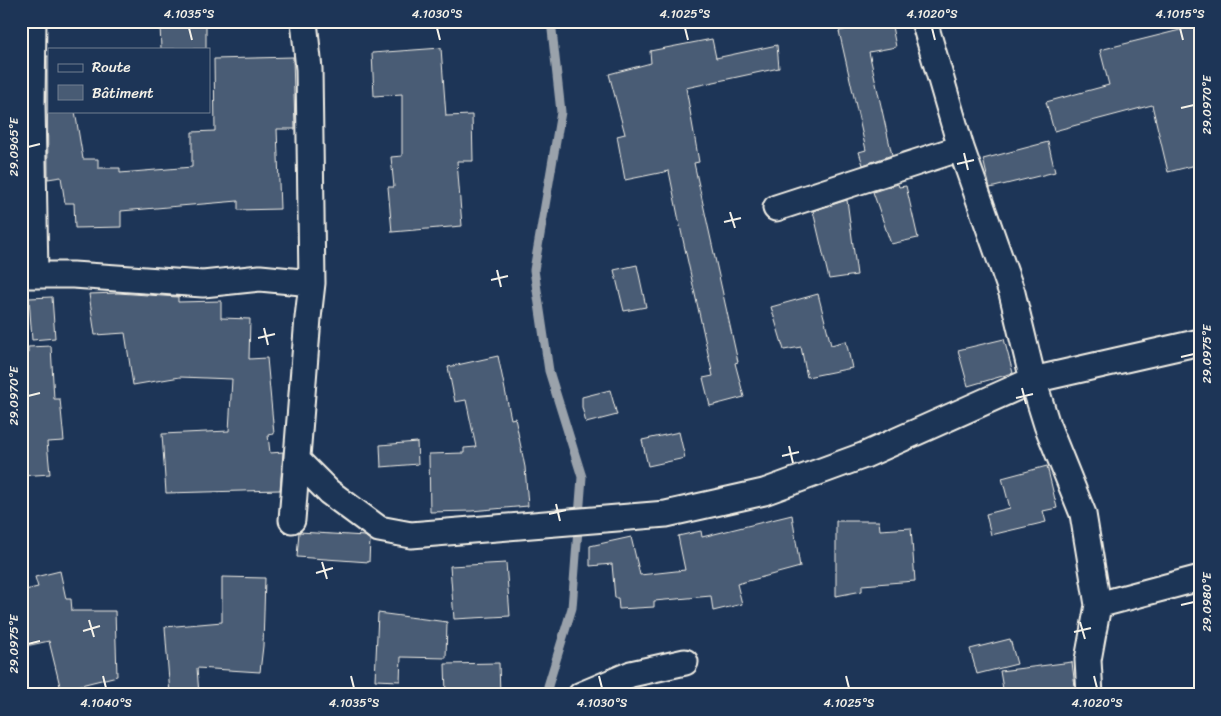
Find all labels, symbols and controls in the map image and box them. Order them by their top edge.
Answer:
text: 4.1035°S [164,3,215,25]
text: 4.1030°S [412,3,463,25]
text: 4.1025°S [660,3,711,25]
text: 4.1020°S [906,3,958,25]
text: 4.1015°S [1155,3,1205,25]
legend [48,48,210,112]
text: Route [92,54,131,80]
text: 29.0970°E [1196,74,1218,135]
text: Bâtiment [92,80,154,106]
text: 29.0965°E [3,116,25,176]
text: 29.0975°E [1196,323,1218,383]
text: 29.0970°E [3,365,25,426]
text: 29.0980°E [1196,571,1218,632]
text: 29.0975°E [3,613,25,673]
text: 4.1040°S [80,692,132,714]
text: 4.1035°S [329,692,380,714]
text: 4.1030°S [577,692,628,714]
text: 4.1025°S [824,692,875,714]
text: 4.1020°S [1071,692,1123,714]

